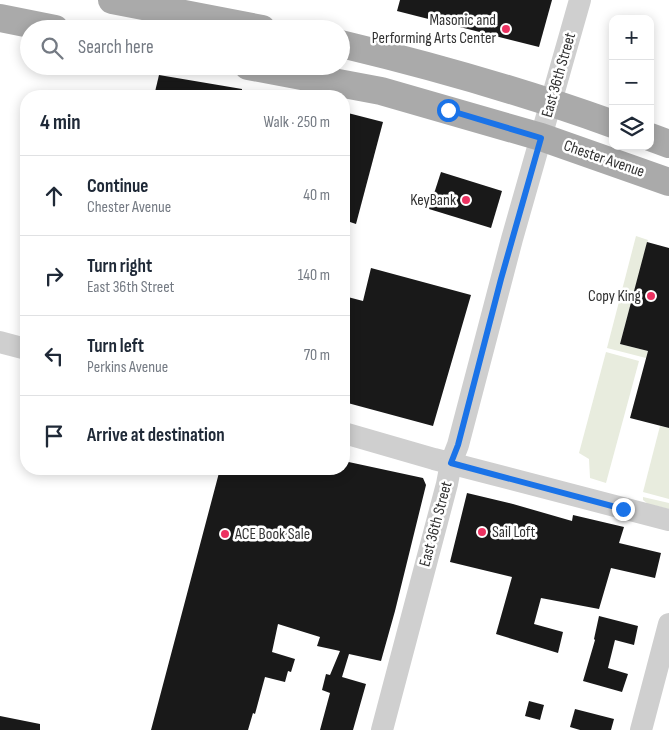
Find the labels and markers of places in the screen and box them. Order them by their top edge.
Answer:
place label: Masonic and Performing Arts Center [372,11,496,48]
marker: Masonic and Performing Arts Center [500,23,512,35]
place label: KeyBank [410,191,456,210]
marker: KeyBank [460,194,472,206]
place label: Copy King [588,287,641,306]
marker: Copy King [645,290,657,302]
place label: Sail Loft [492,523,535,542]
place label: ACE Book Sale [234,525,310,544]
marker: Sail Loft [476,526,488,538]
marker: ACE Book Sale [219,528,231,540]

